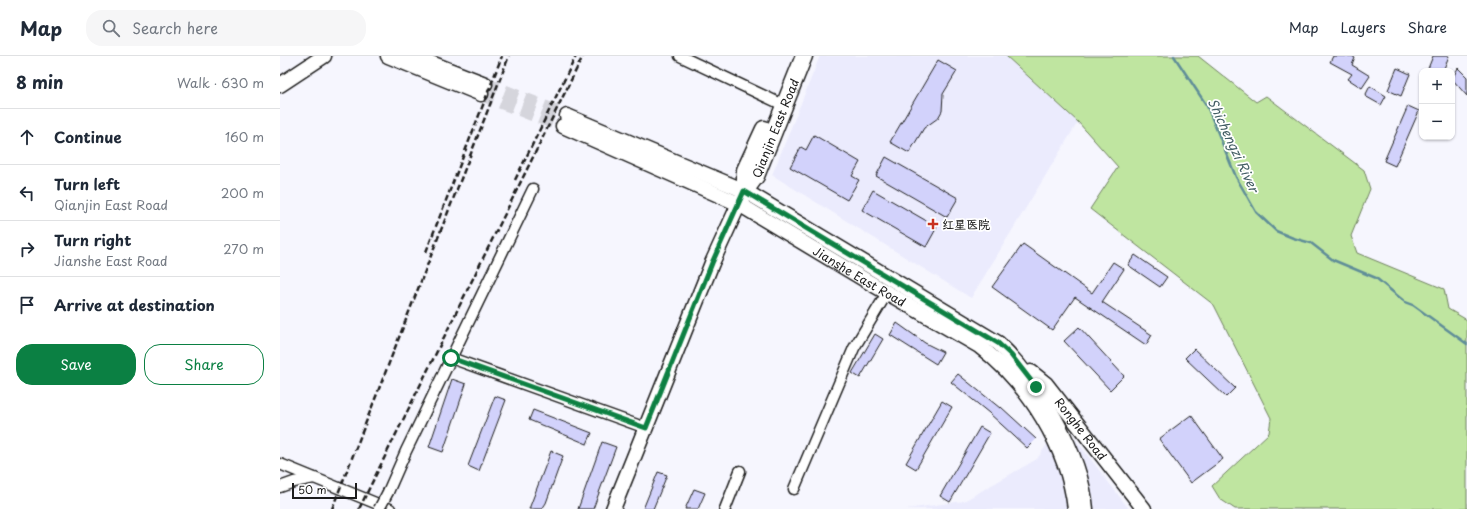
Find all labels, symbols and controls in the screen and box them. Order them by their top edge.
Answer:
search box [86,10,366,46]
text: Map [20,14,62,42]
text: Search here [132,16,218,39]
icon: search [100,17,122,39]
text: Map [1289,17,1319,38]
text: Layers [1341,17,1386,38]
text: Share [1408,17,1447,38]
map controls [1419,68,1455,140]
button: + [1419,68,1455,104]
text: 8 min [16,69,64,95]
text: Walk · 630 m [177,73,264,92]
street label: Qianjin East Road [747,76,803,181]
water label: Shichengzi River [1204,95,1265,197]
button: − [1419,104,1455,140]
text: Continue [54,125,122,148]
icon: ahead [16,126,38,148]
text: 160 m [225,127,264,146]
text: Turn left [54,172,120,195]
icon: left [16,182,38,204]
text: 200 m [221,183,264,202]
text: Qianjin East Road [54,195,168,214]
place label: 红星医院 [942,215,990,233]
marker: 红星医院 [927,218,939,230]
text: Turn right [54,228,131,251]
icon: right [16,238,38,260]
text: 270 m [223,239,264,258]
street label: Jianshe East Road [810,242,909,311]
text: Jianshe East Road [54,251,168,270]
text: Arrive at destination [54,293,215,316]
icon: arrive [16,294,38,316]
button: Save [16,344,136,385]
button: Share [144,344,264,385]
route start [442,349,460,367]
route end [1027,378,1045,396]
street label: Ronghe Road [1051,394,1111,464]
scale bar [292,481,357,500]
text: 50 m [298,481,327,498]

